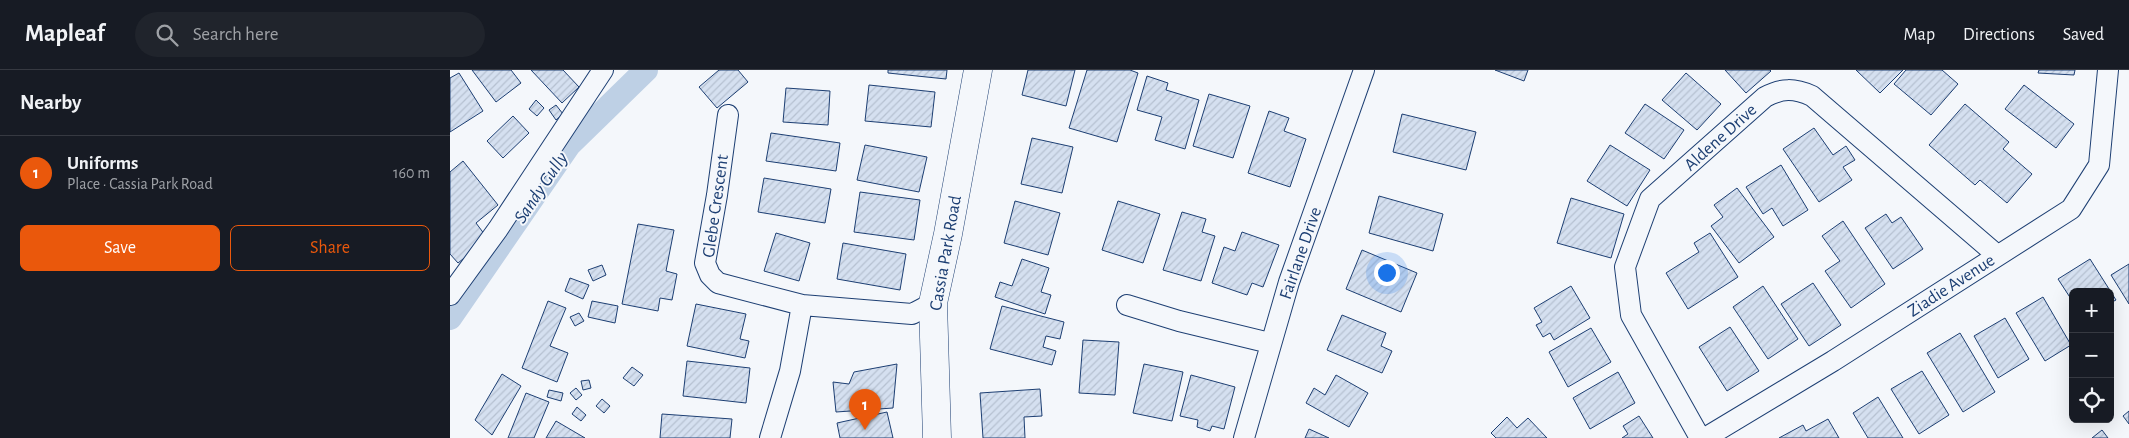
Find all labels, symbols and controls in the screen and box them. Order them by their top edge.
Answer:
search box [135,12,485,57]
icon: search [153,21,181,49]
text: Mapleaf [25,22,105,46]
text: Search here [193,25,279,44]
text: Map [1904,26,1935,44]
text: Directions [1963,26,2035,44]
text: Saved [2063,26,2104,44]
text: Nearby [20,92,81,113]
street label: Aldene Drive [1681,101,1760,175]
water label: Sandy Gully [511,149,572,227]
street label: Glebe Crescent [700,153,732,259]
text: Uniforms [67,154,138,173]
text: 1 [33,165,39,181]
text: 160 m [393,165,430,181]
text: Place · Cassia Park Road [67,176,213,192]
street label: Cassia Park Road [927,194,965,312]
street label: Fairlane Drive [1277,205,1325,302]
button: Save [20,225,220,271]
button: Share [230,225,430,271]
street label: Ziadie Avenue [1905,251,1998,321]
your location [1374,260,1400,286]
map controls [2069,288,2114,423]
button: + [2069,288,2114,333]
button: − [2069,333,2114,378]
button: locate [2069,378,2114,423]
pin: 1 [849,389,881,430]

